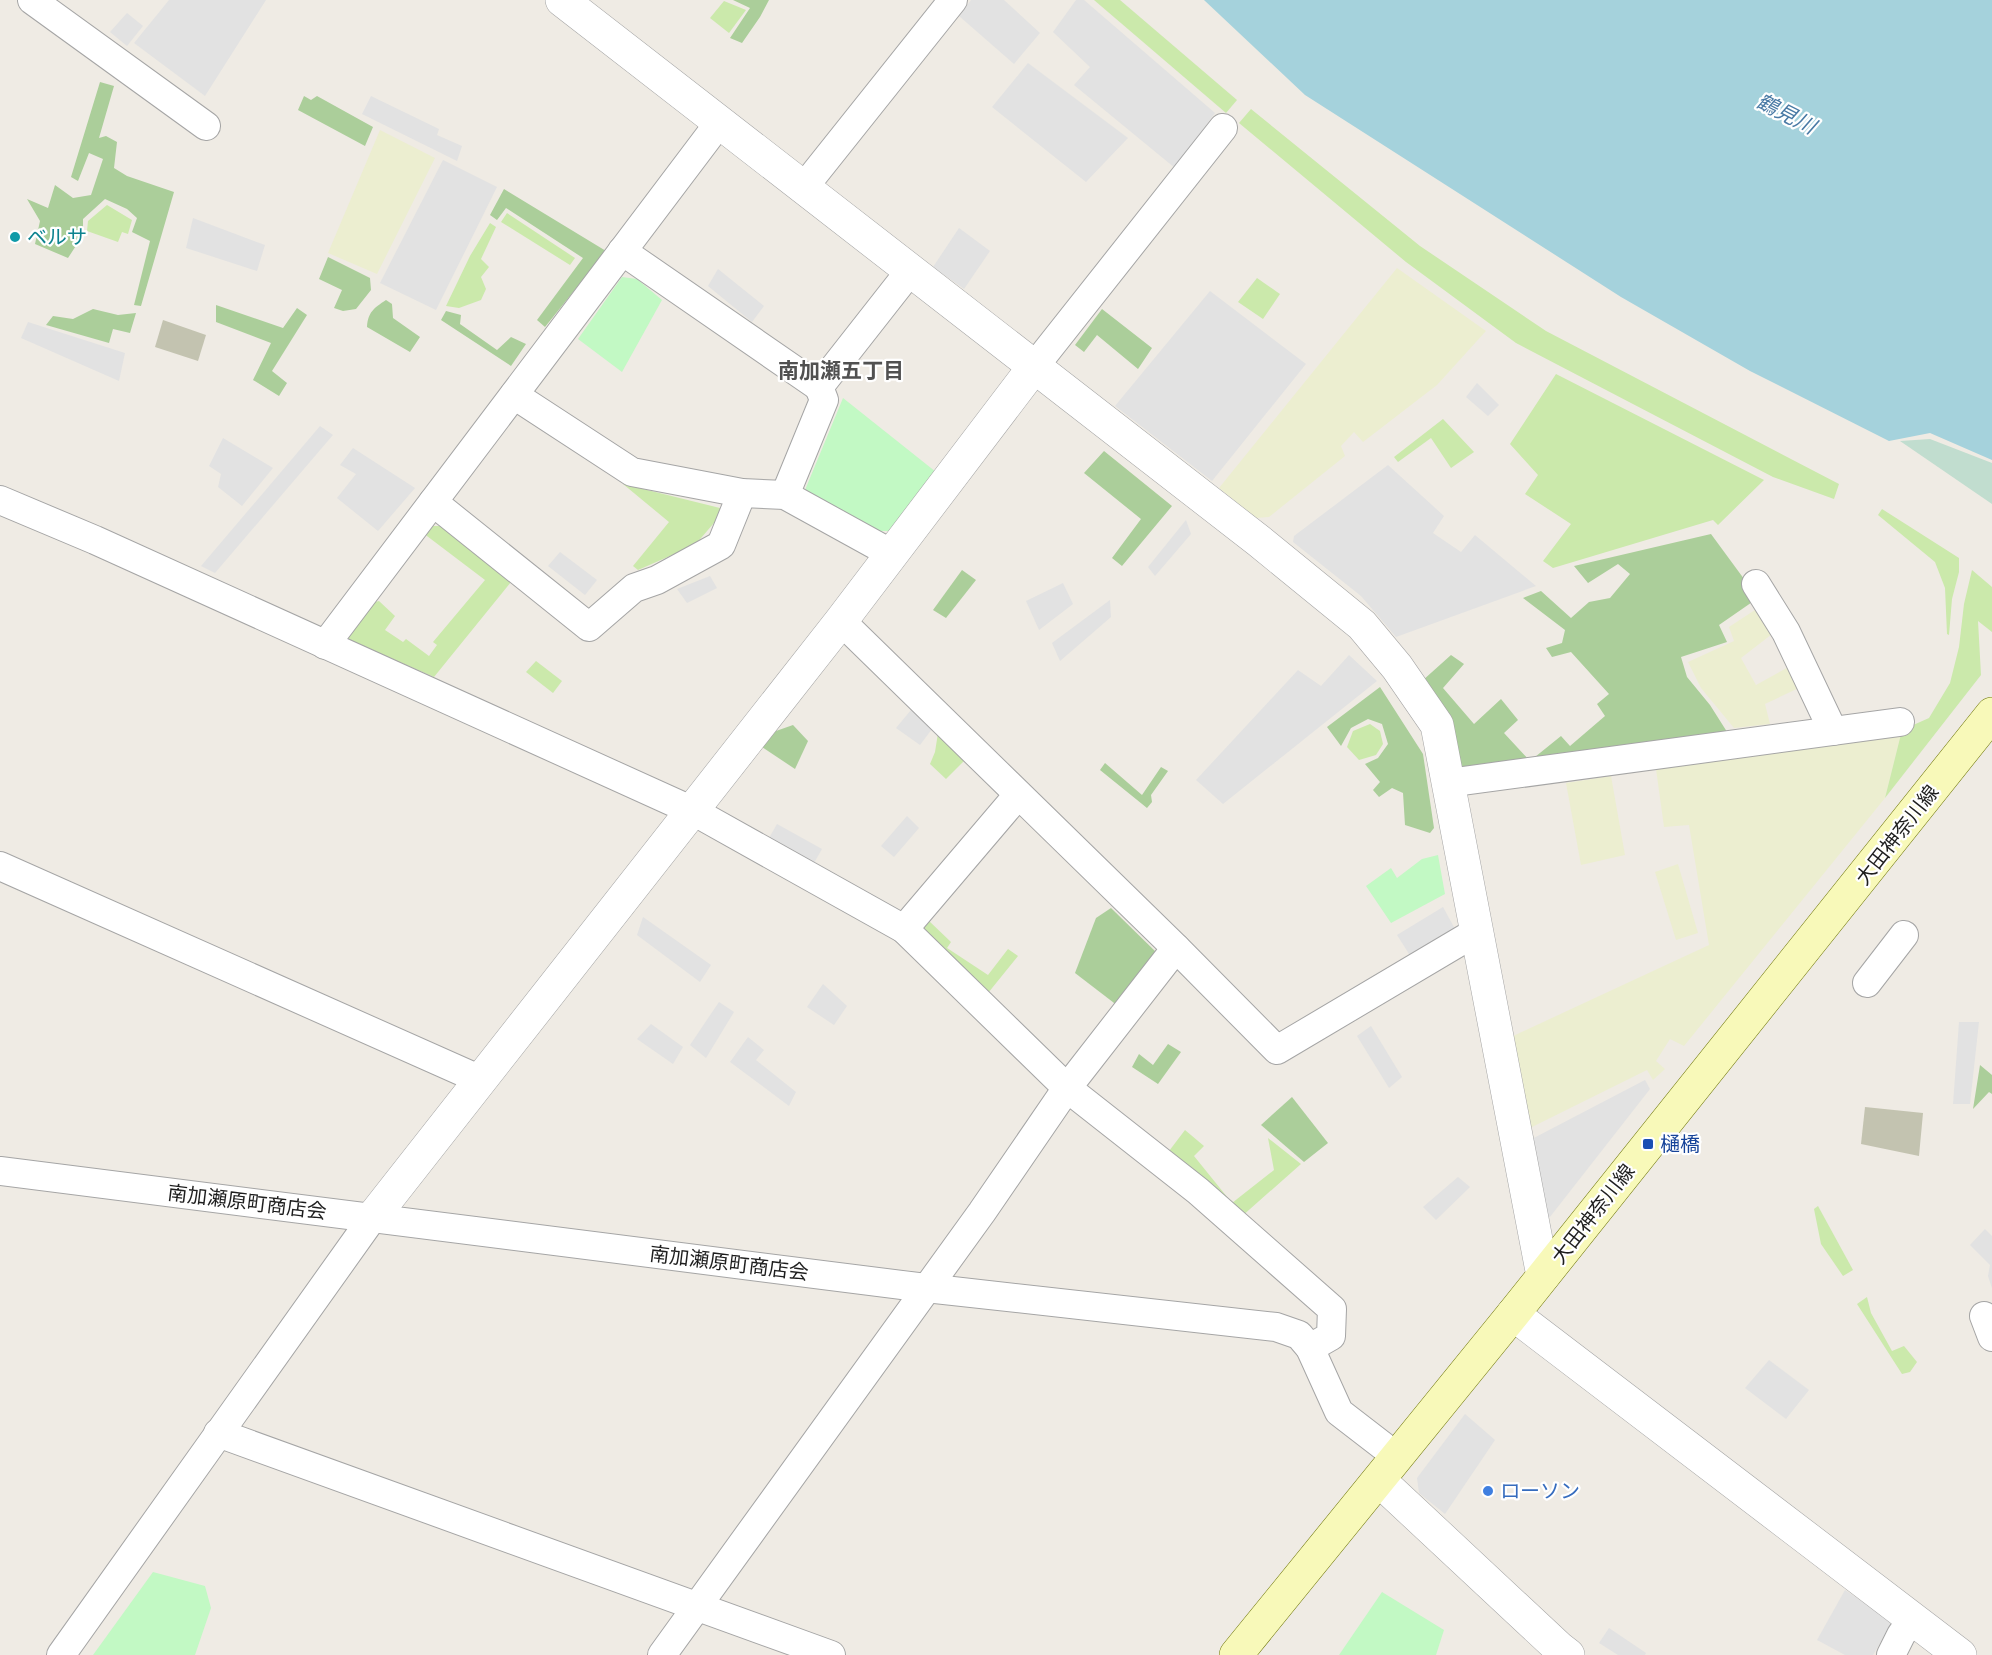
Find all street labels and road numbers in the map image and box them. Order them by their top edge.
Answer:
street label: 大田神奈川線 [1849,779,1944,890]
street label: 大田神奈川線 [1545,1158,1640,1269]
street label: 南加瀬原町商店会 [166,1178,328,1225]
street label: 南加瀬原町商店会 [648,1239,810,1286]

